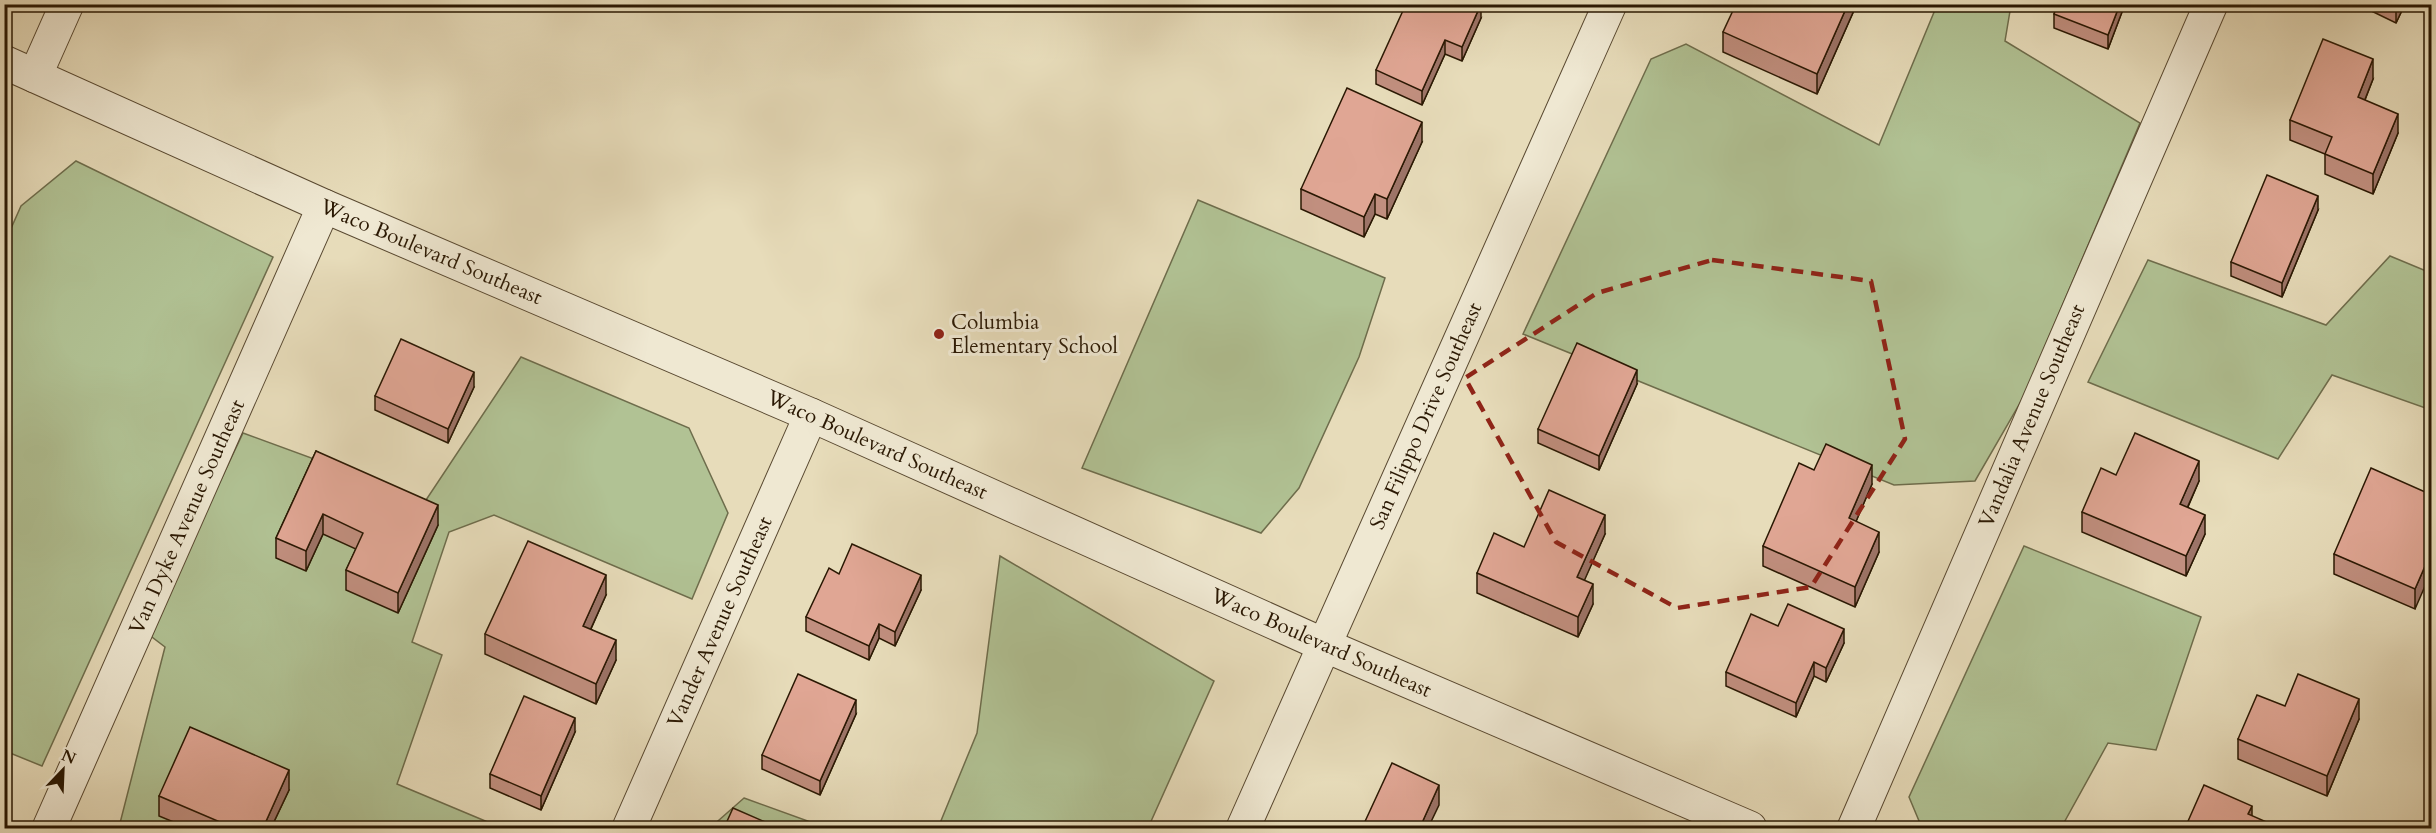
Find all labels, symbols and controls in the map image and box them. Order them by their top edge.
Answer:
street label: Waco Boulevard Southeast [314,192,547,312]
street label: San Filippo Drive Southeast [1363,297,1489,534]
street label: Vandalia Avenue Southeast [1972,299,2092,532]
place label: Columbia Elementary School [951,308,1118,361]
marker: Columbia Elementary School [932,327,946,341]
street label: Waco Boulevard Southeast [761,383,992,507]
street label: Van Dyke Avenue Southeast [122,395,252,639]
street label: Vander Avenue Southeast [660,512,780,732]
street label: Waco Boulevard Southeast [1205,581,1436,705]
north arrow [33,740,93,800]
text: N [58,744,79,770]

